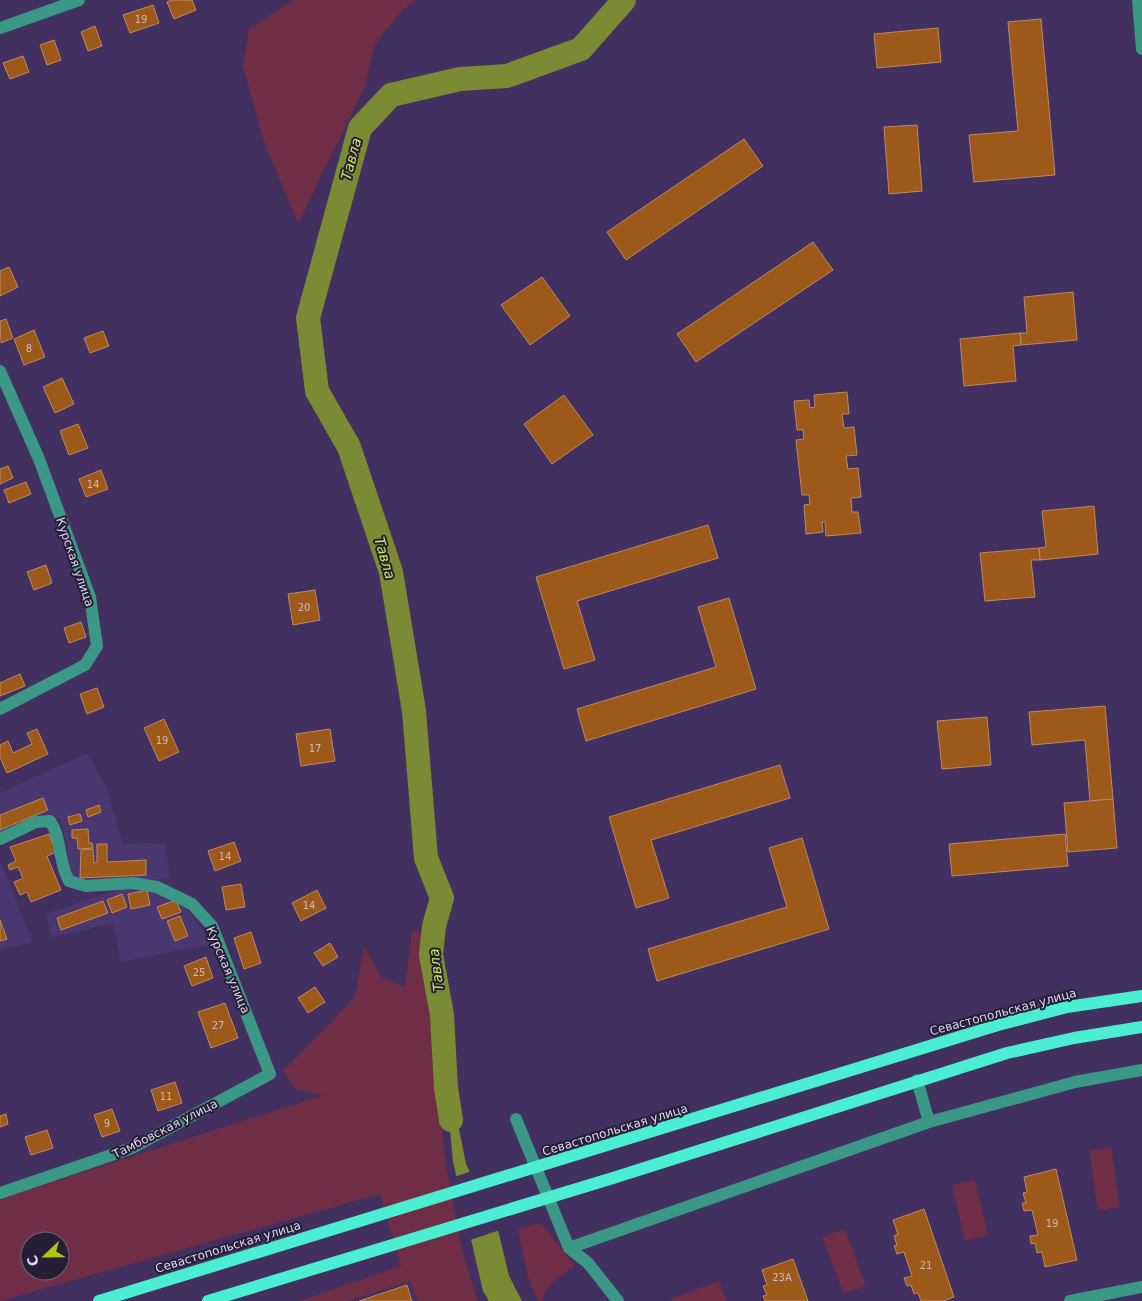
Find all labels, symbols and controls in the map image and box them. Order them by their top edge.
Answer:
house number: 19 [135,14,147,25]
water label: Тавла [338,136,364,182]
house number: 8 [26,343,32,354]
house number: 14 [87,479,99,490]
street label: Курская улица [53,515,97,609]
water label: Тавла [371,535,399,581]
house number: 20 [298,602,310,613]
house number: 19 [156,735,168,746]
house number: 17 [309,743,321,754]
house number: 14 [219,851,231,862]
house number: 14 [303,900,315,911]
street label: Курская улица [203,924,253,1016]
water label: Тавла [425,948,447,992]
house number: 25 [193,967,205,978]
street label: Севастопольская улица [928,986,1078,1038]
house number: 27 [212,1020,224,1031]
house number: 11 [160,1091,172,1102]
street label: Тамбовская улица [109,1096,220,1162]
street label: Севастопольская улица [541,1101,689,1159]
house number: 9 [104,1118,110,1129]
street label: Севастопольская улица [154,1218,302,1276]
house number: 19 [1046,1218,1058,1229]
north arrow [20,1231,70,1281]
text: С [24,1253,42,1269]
house number: 21 [920,1260,932,1271]
house number: 23А [772,1272,792,1283]

